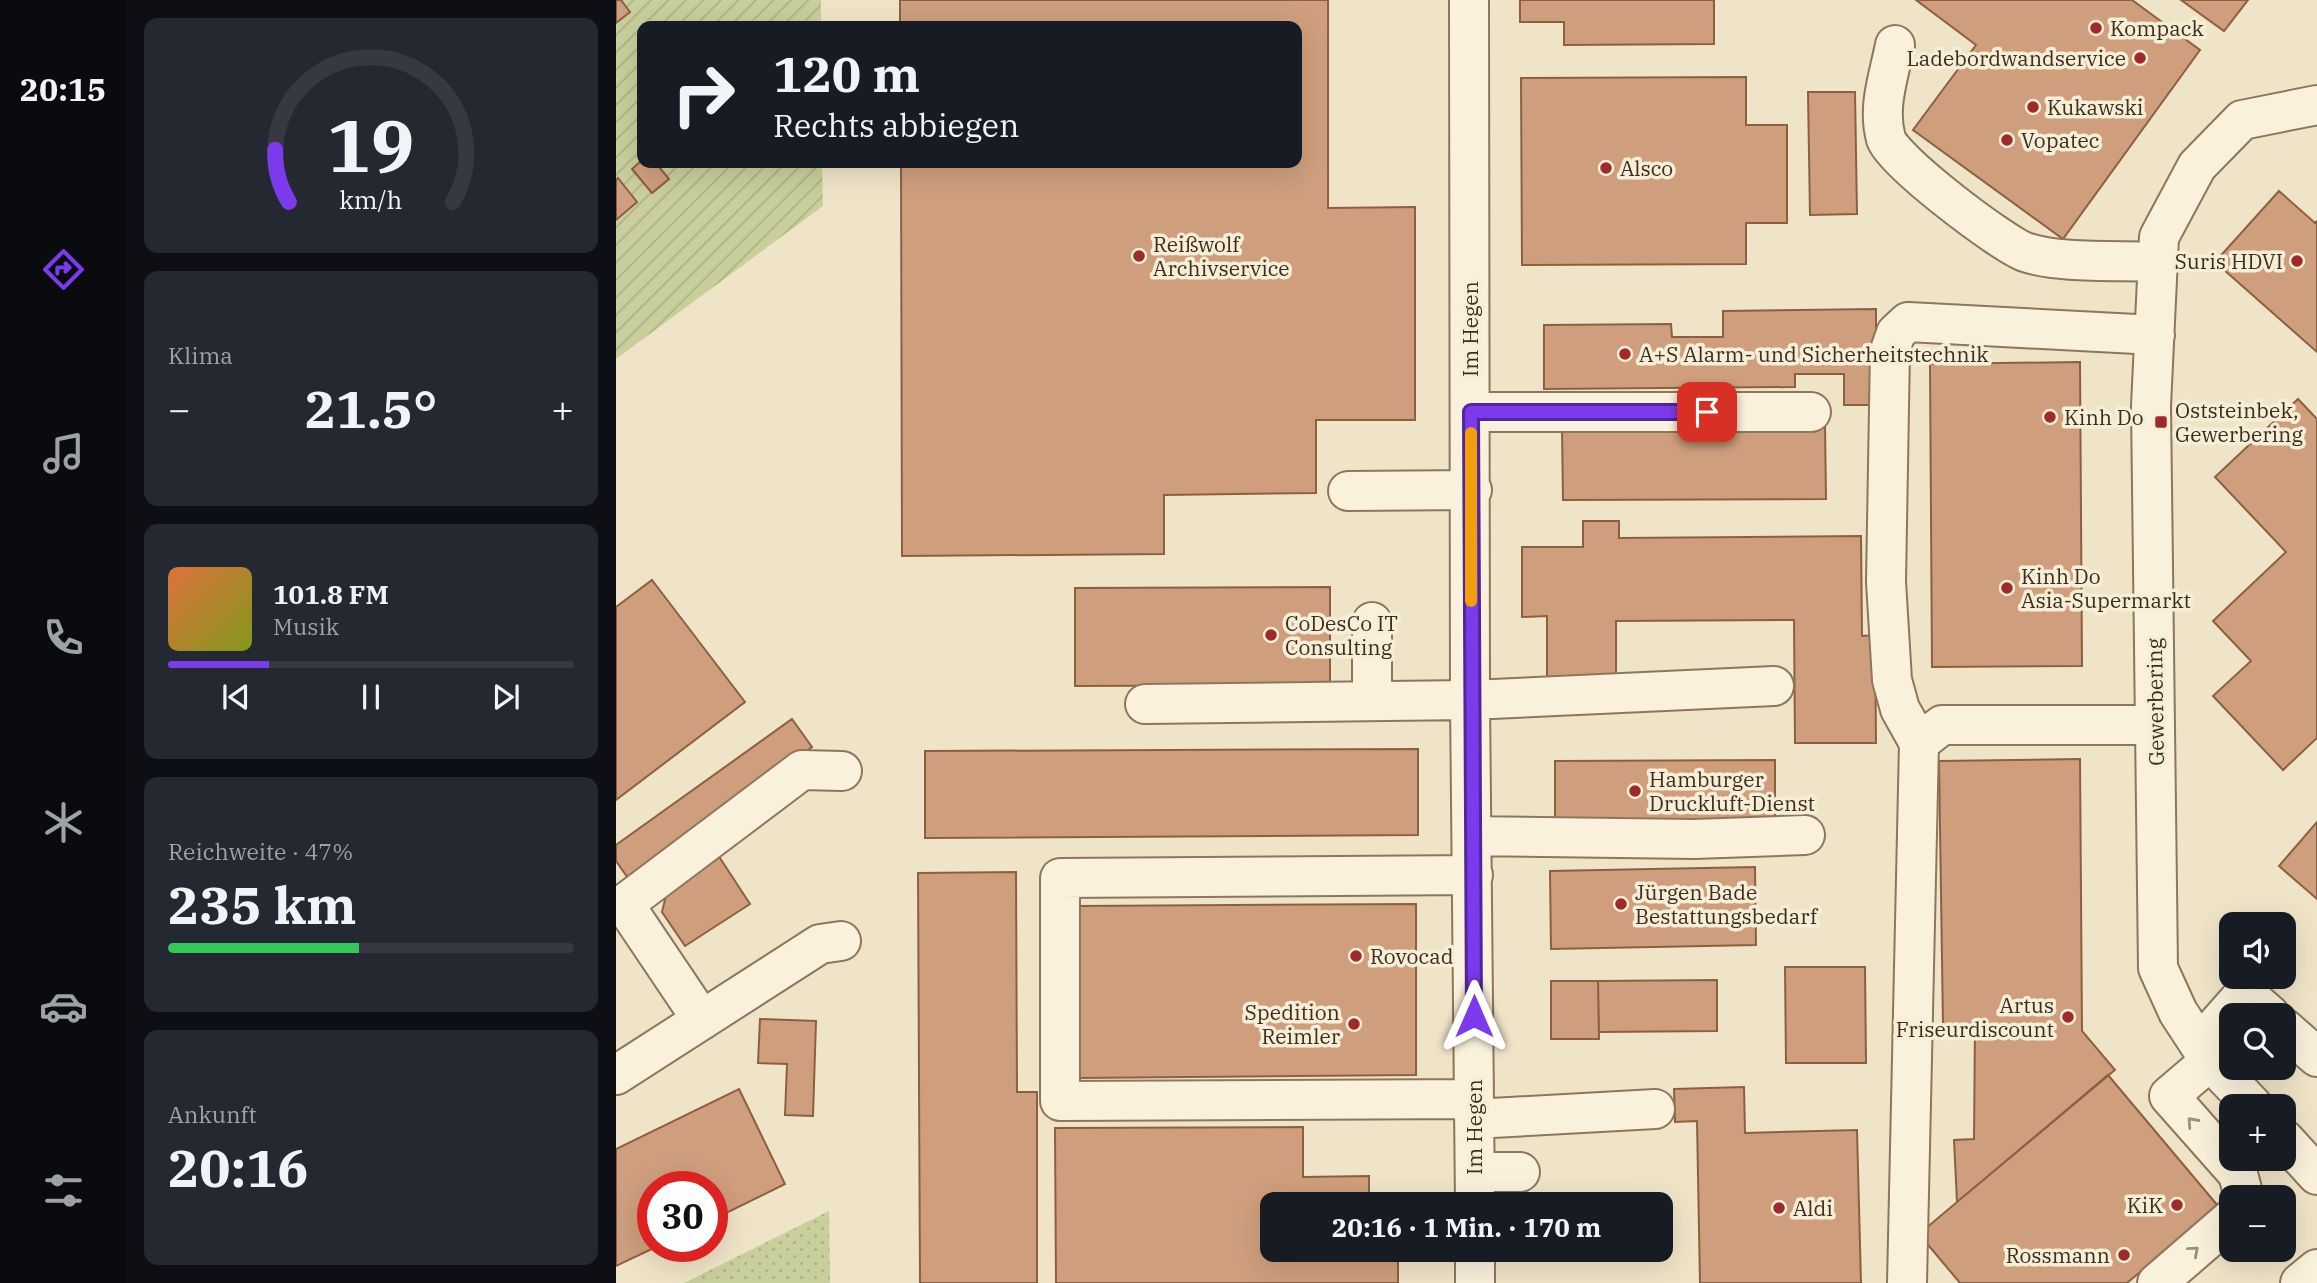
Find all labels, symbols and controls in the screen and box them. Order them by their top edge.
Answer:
place label: Kompack [2110,14,2205,42]
marker: Kompack [2088,20,2104,36]
text: 120 m [773,42,920,105]
place label: Ladebordwandservice [1906,44,2126,72]
icon: right [658,49,749,140]
marker: Ladebordwandservice [2132,50,2148,66]
text: 20:15 [20,68,106,110]
place label: Kukawski [2047,93,2143,121]
text: 19 [327,97,415,192]
marker: Kukawski [2025,99,2041,115]
text: Rechts abbiegen [773,104,1019,146]
place label: Vopatec [2021,126,2099,154]
marker: Vopatec [1999,132,2015,148]
place label: Alsco [1620,154,1673,182]
marker: Alsco [1598,160,1614,176]
text: km/h [339,182,403,215]
place label: Reißwolf Archivservice [1153,230,1290,282]
icon: directions [39,245,88,294]
place label: Suris HDVI [2175,247,2283,275]
marker: Reißwolf Archivservice [1131,248,1147,264]
marker: Suris HDVI [2289,253,2305,269]
street label: Im Hegen [1456,281,1484,377]
text: Klima [168,340,233,370]
place label: A+S Alarm- und Sicherheitstechnik [1639,340,1989,368]
marker: A+S Alarm- und Sicherheitstechnik [1617,346,1633,362]
text: 21.5° [305,375,437,442]
pin [1677,382,1737,442]
text: − [168,384,191,433]
text: + [551,384,574,433]
icon: arrive [1688,393,1726,431]
place label: Oststeinbek, Gewerbering [2175,396,2303,448]
place label: Kinh Do [2064,403,2144,431]
marker: Kinh Do [2042,409,2058,425]
marker: Oststeinbek, Gewerbering [2153,414,2169,430]
icon: music [39,429,88,478]
place label: Kinh Do Asia-Supermarkt [2021,562,2191,614]
text: 101.8 FM [273,577,389,611]
marker: Kinh Do Asia-Supermarkt [1999,580,2015,596]
place label: CoDesCo IT Consulting [1285,609,1398,661]
text: Musik [273,611,339,641]
icon: phone [39,613,88,662]
marker: CoDesCo IT Consulting [1263,627,1279,643]
street label: Gewerbering [2140,637,2170,766]
icon: previous [217,678,255,716]
icon: pause [352,678,390,716]
icon: next [487,678,525,716]
place label: Hamburger Druckluft-Dienst [1649,765,1815,817]
marker: Hamburger Druckluft-Dienst [1627,783,1643,799]
icon: climate [39,798,88,847]
text: Reichweite · 47% [168,836,353,866]
text: 235 km [168,871,357,938]
place label: Jürgen Bade Bestattungsbedarf [1635,878,1819,930]
marker: Jürgen Bade Bestattungsbedarf [1613,896,1629,912]
map controls [2219,912,2296,1262]
button: sound [2219,912,2296,989]
place label: Rovocad [1370,942,1454,970]
marker: Rovocad [1348,948,1364,964]
position arrow [1437,979,1511,1053]
icon: car [39,982,88,1031]
place label: Artus Friseurdiscount [1896,991,2054,1043]
place label: Spedition Reimler [1245,998,1341,1050]
button: search [2219,1003,2296,1080]
marker: Artus Friseurdiscount [2060,1009,2076,1025]
marker: Spedition Reimler [1346,1016,1362,1032]
street label: Im Hegen [1460,1079,1488,1175]
button: + [2219,1094,2296,1171]
text: Ankunft [168,1099,257,1129]
one-way arrow [2188,1117,2201,1130]
text: 20:16 [168,1134,309,1201]
icon: filters [39,1166,88,1215]
speed limit sign: 30 [637,1171,728,1262]
button: − [2219,1185,2296,1262]
place label: KiK [2127,1191,2163,1219]
place label: Aldi [1793,1194,1833,1222]
marker: KiK [2169,1197,2185,1213]
marker: Aldi [1771,1200,1787,1216]
text: 20:16 · 1 Min. · 170 m [1332,1210,1601,1244]
place label: Rossmann [2006,1241,2110,1269]
marker: Rossmann [2116,1247,2132,1263]
one-way arrow [2186,1247,2199,1259]

